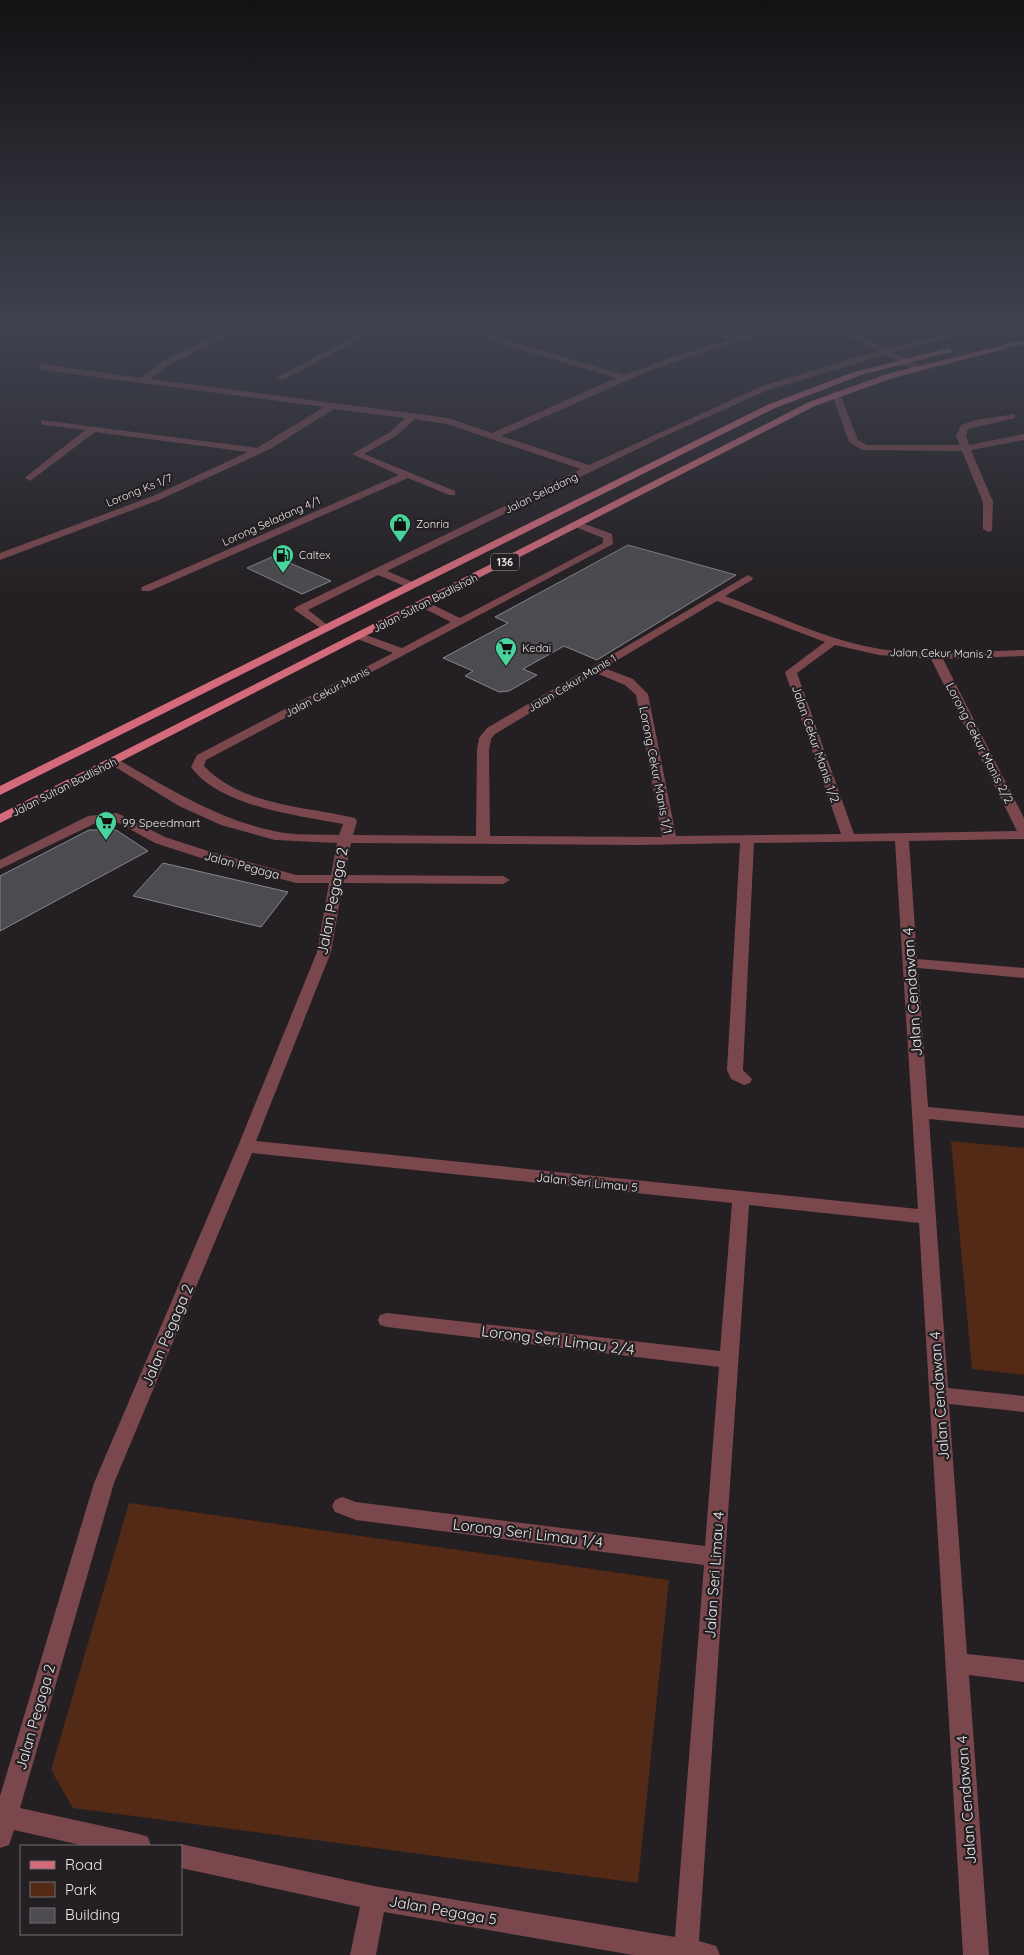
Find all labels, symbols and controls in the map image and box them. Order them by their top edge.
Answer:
street label: Jalan Seladang [502,469,580,517]
street label: Lorong Ks 1/7 [104,470,175,510]
street label: Lorong Seladang 4/1 [220,493,322,549]
shop icon: Zonria [388,512,412,543]
place label: Zonria [416,517,449,531]
fuel station icon: Caltex [271,543,295,574]
place label: Caltex [299,548,330,562]
road number: 136 [491,554,519,570]
street label: Jalan Sultan Badlishah [370,570,480,636]
supermarket icon: Kedai [494,636,518,667]
place label: Kedai [522,641,551,655]
street label: Jalan Cekur Manis 2 [889,645,993,661]
street label: Jalan Cekur Manis 1 [525,651,619,715]
street label: Jalan Cekur Manis [282,664,372,720]
street label: Lorong Cekur Manis 2/2 [943,680,1017,806]
street label: Jalan Cekur Manis 1/2 [789,683,843,805]
street label: Lorong Cekur Manis 1/1 [636,705,676,835]
street label: Jalan Sultan Badlishah [9,754,119,820]
supermarket icon: 99 Speedmart [94,810,118,841]
place label: 99 Speedmart [122,815,200,830]
street label: Jalan Pegaga 2 [312,846,352,956]
street label: Jalan Pegaga [203,848,281,882]
street label: Jalan Cendawan 4 [898,927,926,1057]
street label: Jalan Seri Limau 5 [535,1169,639,1195]
street label: Jalan Pegaga 2 [137,1281,197,1389]
street label: Lorong Seri Limau 2/4 [480,1321,636,1359]
street label: Jalan Cendawan 4 [925,1331,953,1461]
street label: Jalan Seri Limau 4 [700,1511,728,1639]
street label: Lorong Seri Limau 1/4 [452,1514,604,1552]
street label: Jalan Pegaga 2 [11,1662,59,1772]
street label: Jalan Cendawan 4 [952,1735,980,1865]
legend [20,1845,182,1935]
text: Road [65,1855,102,1874]
text: Park [65,1880,97,1899]
street label: Jalan Pegaga 5 [388,1891,498,1929]
text: Building [65,1905,120,1924]

